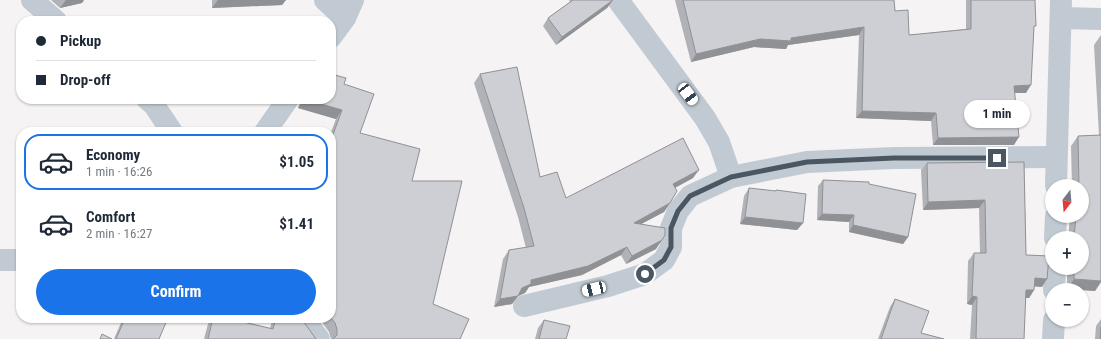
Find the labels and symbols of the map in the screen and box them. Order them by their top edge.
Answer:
car [676,81,700,107]
callout: 1 min [964,100,1030,128]
route end [988,149,1006,167]
north arrow [1045,179,1089,223]
route start [636,265,654,283]
car [581,280,607,298]

